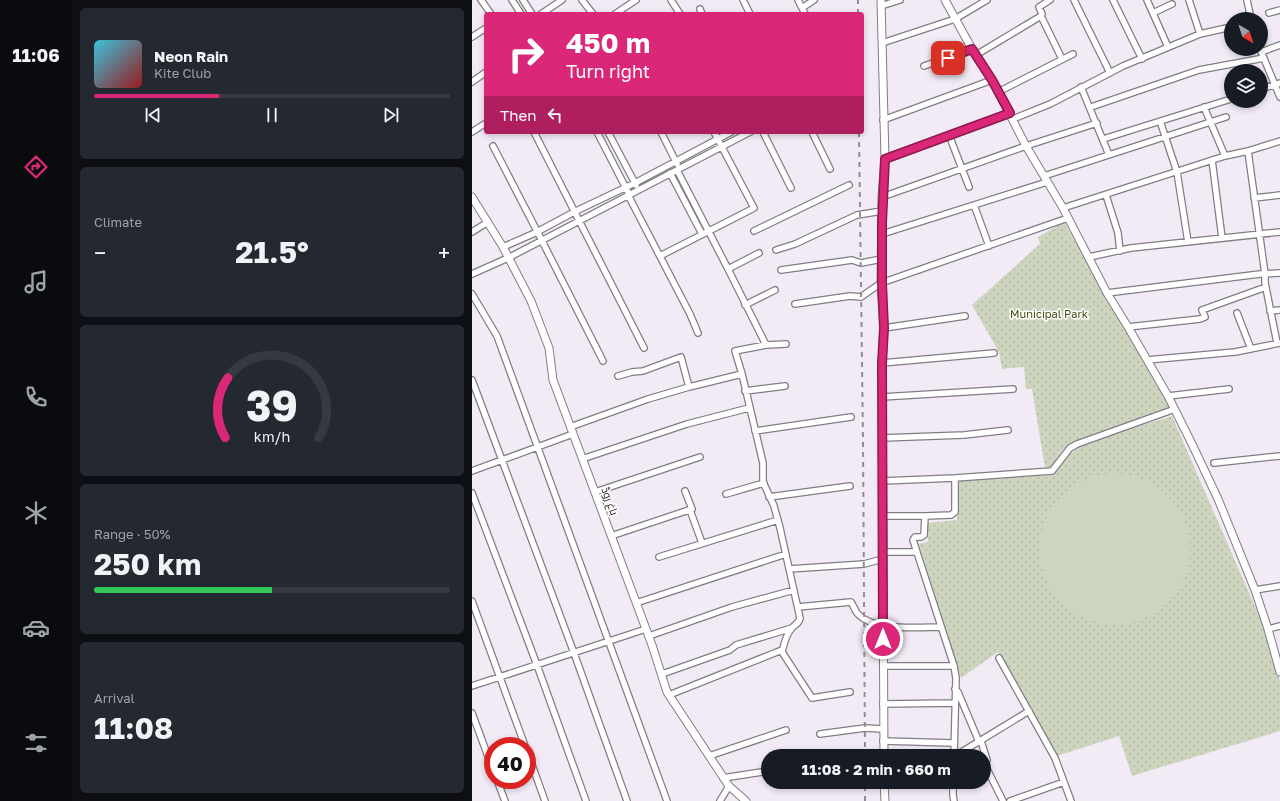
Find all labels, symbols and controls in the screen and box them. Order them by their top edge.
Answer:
north arrow [1224,12,1268,56]
map controls [1224,12,1268,108]
text: 450 m [566,26,650,59]
icon: right [500,28,552,80]
pin [931,41,965,75]
text: 11:06 [12,44,60,66]
text: Neon Rain [154,47,228,65]
icon: arrive [937,47,959,69]
text: Turn right [566,60,650,82]
button: layers [1224,64,1268,108]
text: Kite Club [154,65,211,81]
icon: previous [142,104,164,126]
icon: pause [261,104,283,126]
icon: next [380,104,402,126]
icon: left [544,104,566,126]
text: Then [500,106,536,124]
icon: directions [22,153,50,181]
text: Climate [94,214,142,230]
text: 21.5° [235,234,309,270]
text: − [94,239,106,266]
text: + [438,239,450,266]
icon: music [22,268,50,296]
park label: Municipal Park [1010,307,1088,320]
text: 39 [246,380,298,430]
icon: phone [22,383,50,411]
text: km/h [254,428,290,445]
street label: باغ روڈ [597,485,622,518]
icon: climate [22,499,50,527]
text: Range · 50% [94,526,171,542]
text: 250 km [94,546,201,582]
icon: car [22,614,50,642]
position arrow [862,618,904,660]
text: Arrival [94,690,135,706]
text: 11:08 [94,710,173,746]
icon: filters [22,729,50,757]
speed limit sign: 40 [484,737,536,789]
text: 11:08 · 2 min · 660 m [801,760,951,778]

